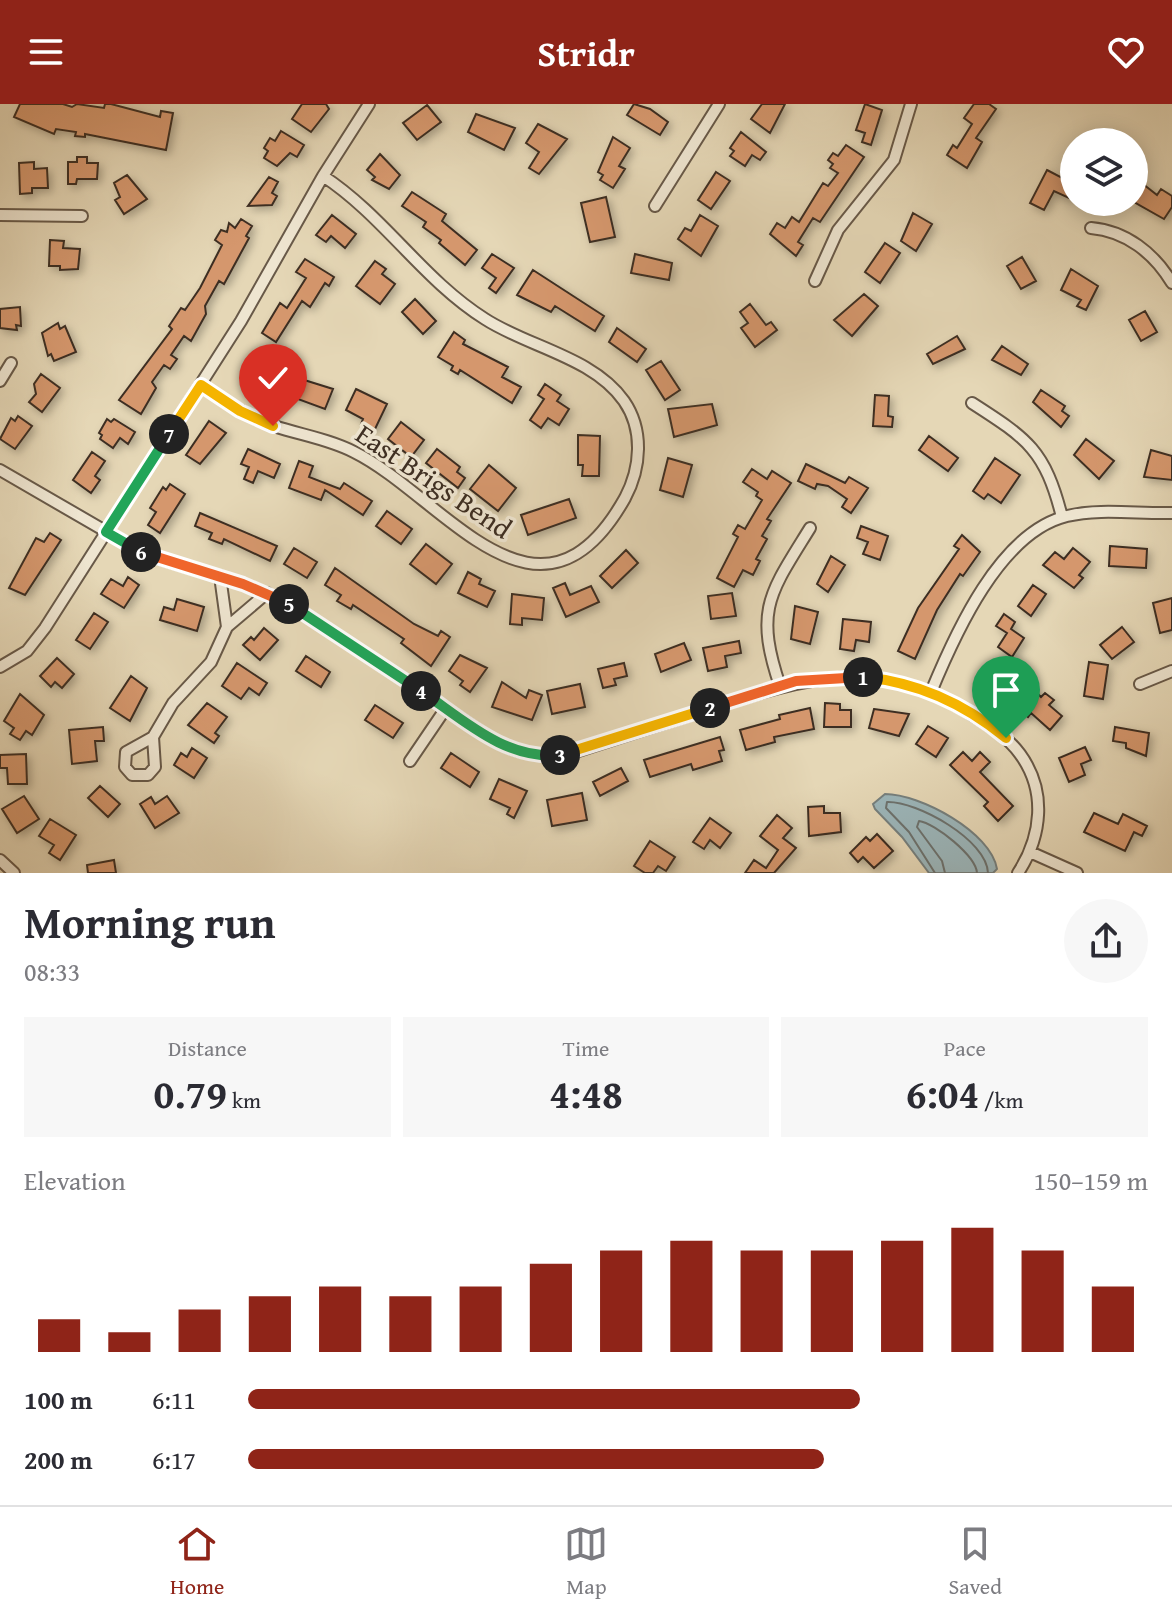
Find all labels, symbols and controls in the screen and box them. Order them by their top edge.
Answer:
text: Stridr [537,26,635,79]
icon: menu [24,30,68,74]
icon: heart [1104,30,1148,74]
map controls [1060,128,1148,216]
button: layers [1060,128,1148,216]
pin [239,344,307,426]
icon: check [251,356,295,400]
street label: East Brigs Bend [348,413,521,548]
pin: 7 [149,414,189,454]
text: 7 [163,418,175,450]
pin: 6 [121,532,161,572]
text: 6 [135,536,147,568]
pin: 5 [269,584,309,624]
text: 5 [283,588,295,620]
pin [972,656,1040,738]
pin: 1 [843,657,883,697]
text: 1 [857,661,869,693]
icon: arrive [984,668,1028,712]
pin: 4 [401,671,441,711]
text: 4 [415,675,427,707]
pin: 2 [690,688,730,728]
text: 2 [704,692,716,724]
pin: 3 [540,735,580,775]
text: 3 [554,739,566,771]
text: Morning run [24,890,275,954]
button: share [1064,899,1148,983]
text: 08:33 [24,952,80,991]
text: Distance [168,1032,247,1064]
text: Time [563,1032,609,1064]
text: Pace [944,1032,986,1064]
text: 0.79 [154,1064,227,1123]
text: 4:48 [549,1064,623,1123]
text: 6:04 [906,1064,979,1123]
text: km [227,1084,261,1116]
text: /km [979,1084,1024,1116]
text: Elevation [24,1161,126,1200]
text: 150–159 m [1034,1161,1148,1200]
text: 100 m [24,1380,92,1419]
text: 6:11 [152,1380,196,1419]
text: 200 m [24,1440,92,1479]
text: 6:17 [152,1440,196,1479]
tab: Home [170,1522,224,1602]
tab: Map [564,1522,608,1602]
tab: Saved [949,1522,1002,1602]

